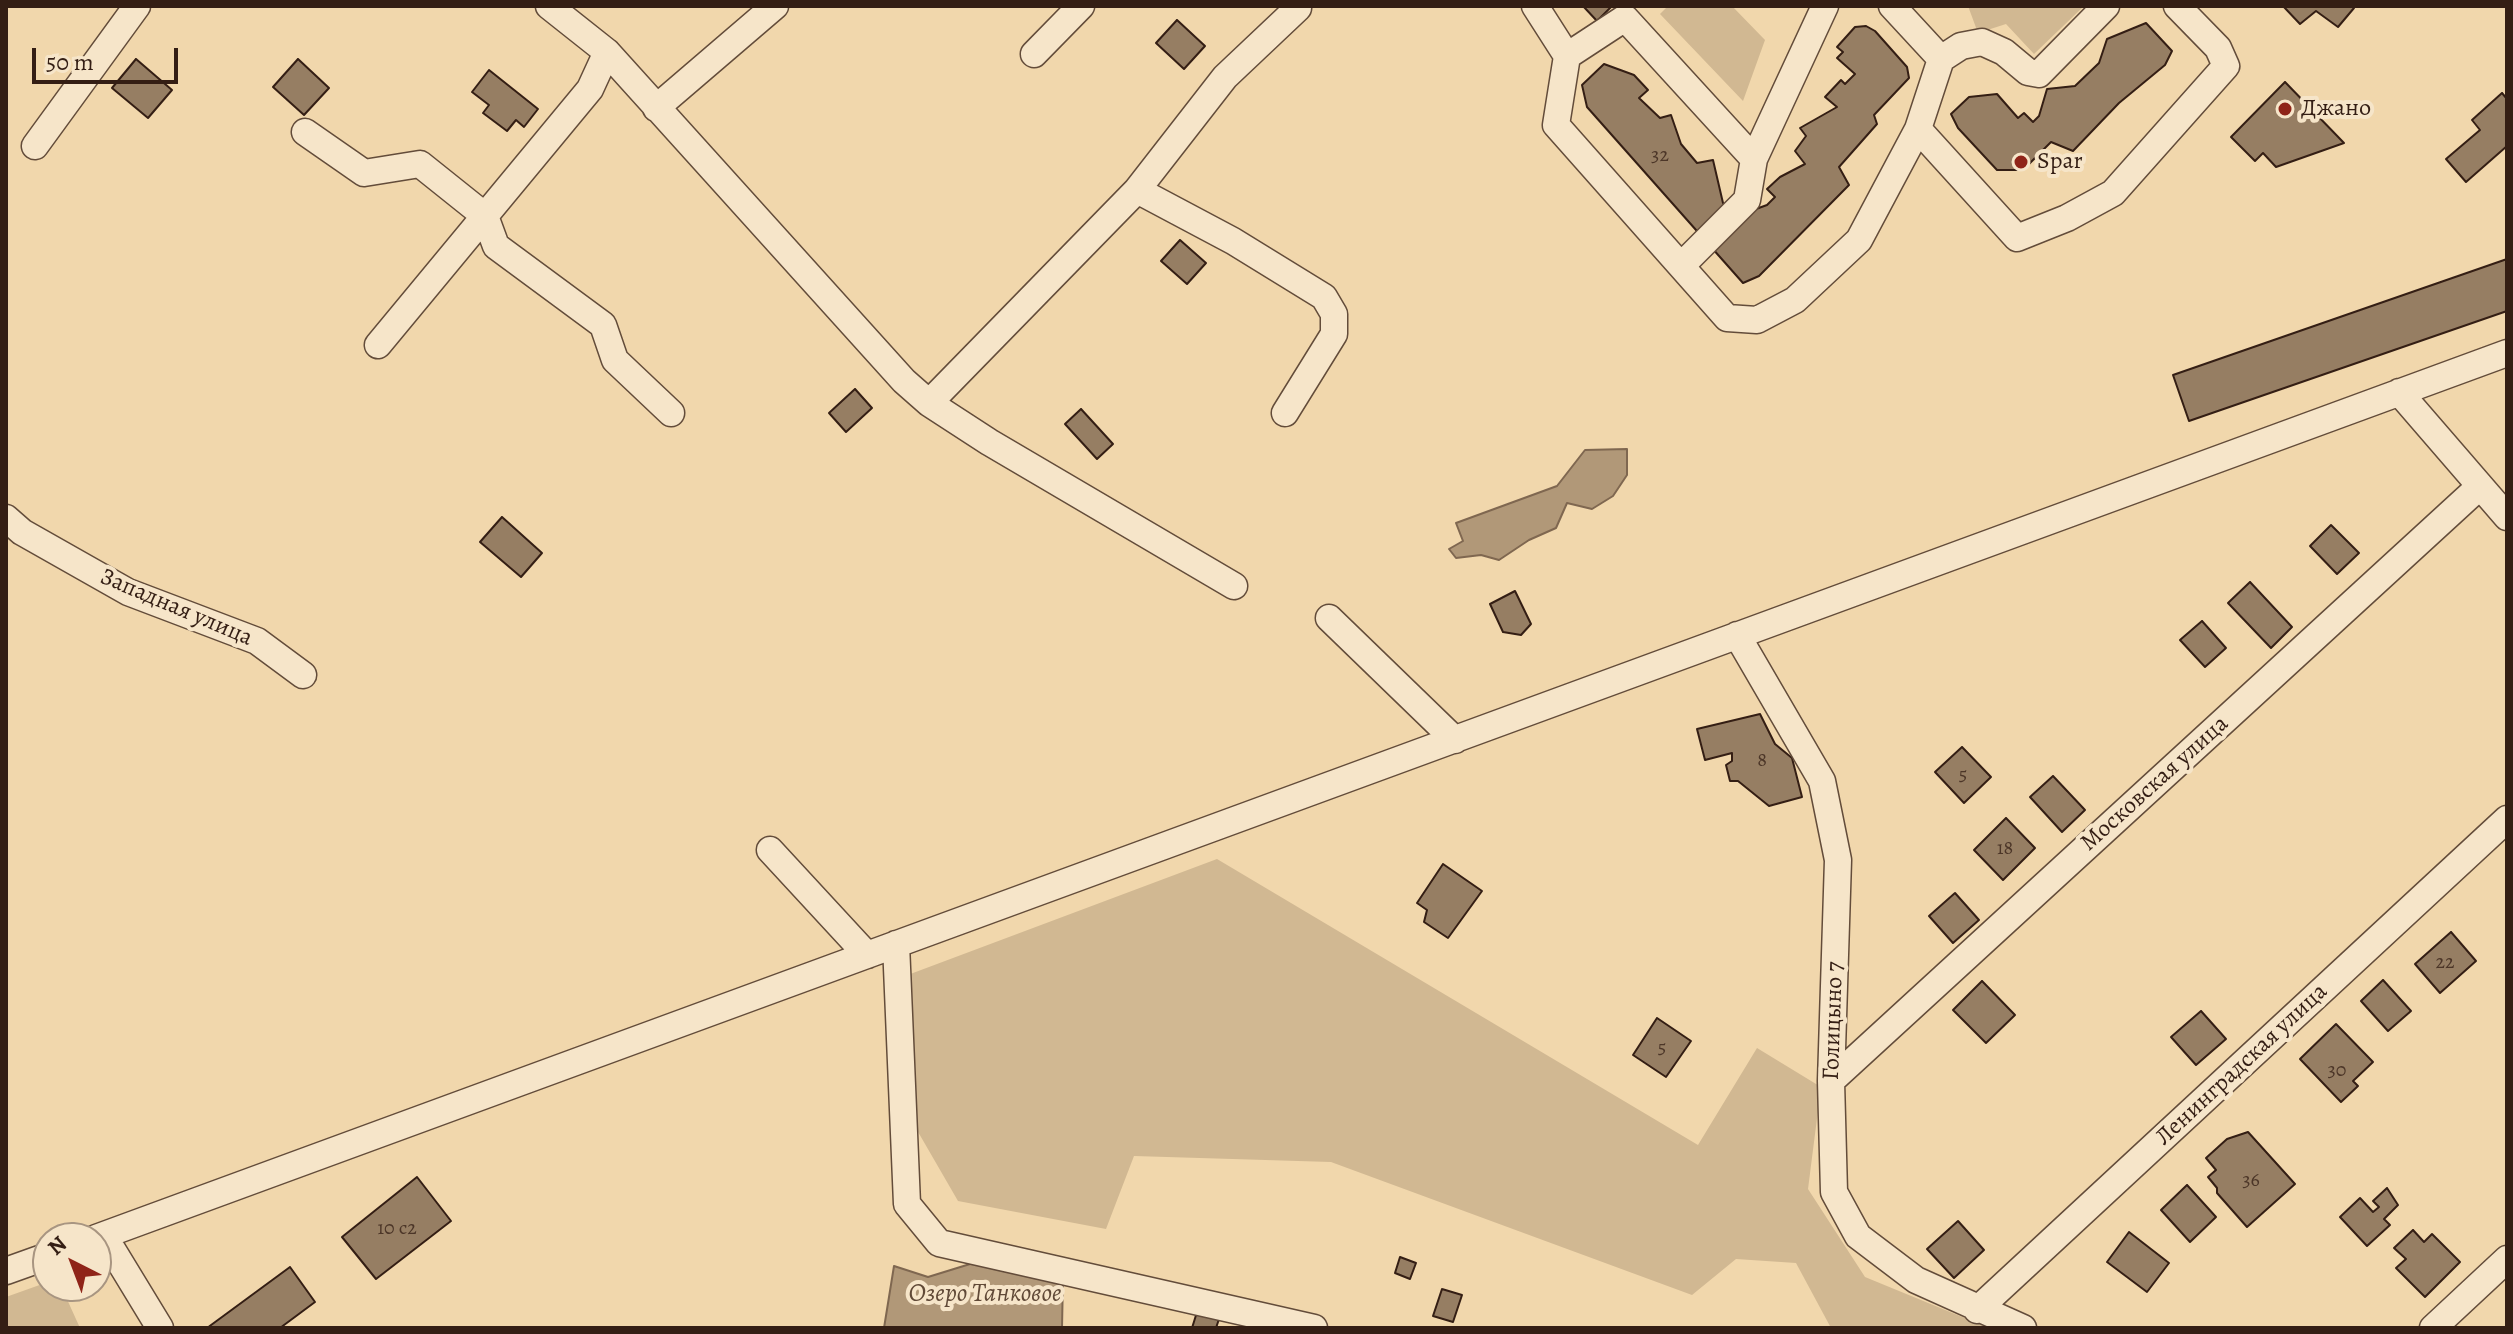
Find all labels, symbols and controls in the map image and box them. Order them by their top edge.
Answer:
scale bar [36,32,182,82]
text: 50 m [46,46,94,78]
place label: Джано [2301,95,2371,123]
marker: Джано [2276,100,2294,118]
house number: 32 [1651,144,1669,168]
place label: Spar [2037,148,2083,176]
marker: Spar [2012,153,2030,171]
street label: Западная улица [95,563,257,653]
street label: Московская улица [2075,710,2235,858]
house number: 8 [1757,749,1767,773]
house number: 5 [1959,763,1967,787]
house number: 18 [1997,837,2013,861]
house number: 22 [2436,951,2454,975]
street label: Голицыно 7 [1818,961,1850,1081]
street label: Ленинградская улица [2150,978,2334,1152]
house number: 5 [1658,1036,1666,1060]
house number: 30 [2328,1059,2346,1083]
house number: 36 [2242,1169,2260,1193]
house number: 10 с2 [377,1217,417,1241]
north arrow [32,1222,112,1302]
text: N [41,1229,73,1262]
water label: Озеро Танковое [909,1279,1061,1311]

